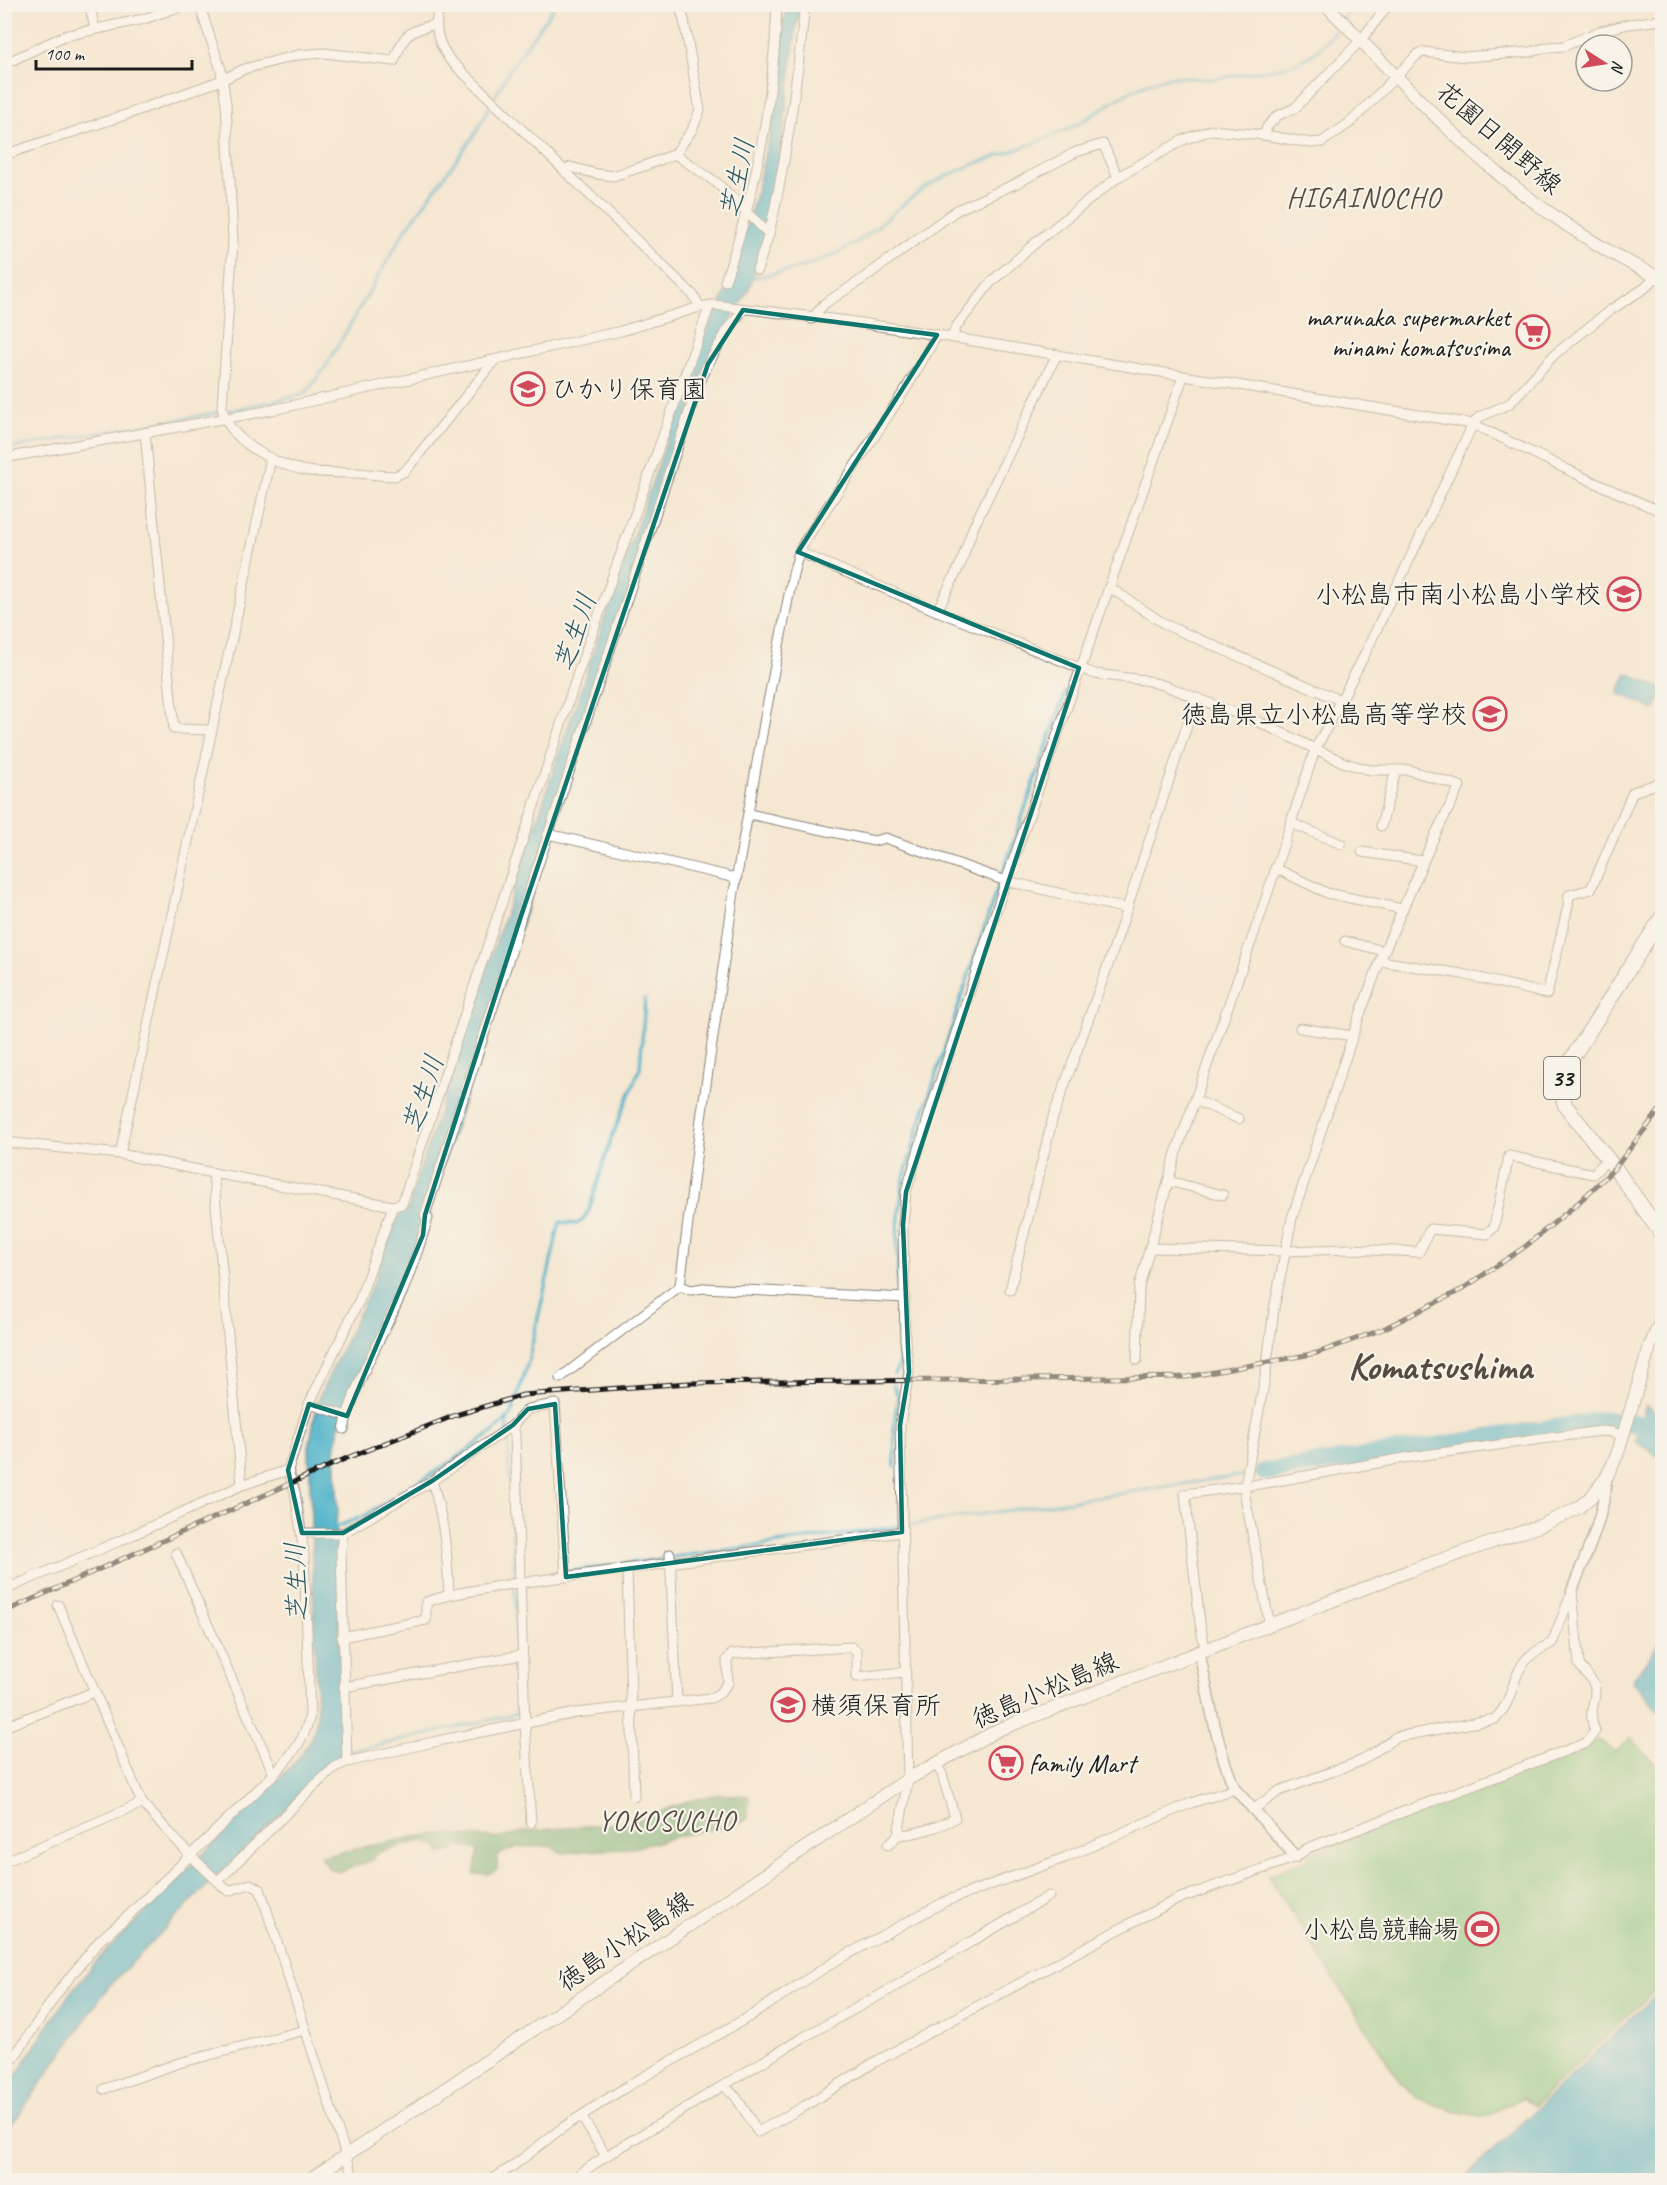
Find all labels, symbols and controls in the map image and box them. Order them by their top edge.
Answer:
scale bar [36,33,192,71]
north arrow [1574,33,1634,93]
text: 100 m [45,43,86,65]
text: N [1606,59,1629,76]
street label: 花園日開野線 [1429,74,1569,202]
water label: 芝生川 [712,135,762,221]
district label: HIGAINOCHO [1287,180,1443,215]
place label: marunaka supermarket minami komatsusima [1306,301,1512,364]
supermarket icon: marunaka supermarket minami komatsusima [1515,314,1551,350]
school or university icon: ひかり保育園 [510,371,546,407]
place label: ひかり保育園 [551,373,707,406]
school or university icon: 小松島市南小松島小学校 [1606,576,1642,612]
place label: 小松島市南小松島小学校 [1315,578,1601,611]
water label: 芝生川 [546,588,604,676]
school or university icon: 徳島県立小松島高等学校 [1472,696,1508,732]
place label: 徳島県立小松島高等学校 [1181,698,1467,731]
water label: 芝生川 [394,1050,452,1138]
road number: 33 [1544,1057,1580,1099]
district label: Komatsushima [1348,1343,1535,1390]
water label: 芝生川 [278,1541,314,1623]
street label: 徳島小松島線 [967,1644,1123,1736]
school or university icon: 横須保育所 [770,1687,806,1723]
place label: 横須保育所 [811,1689,941,1722]
supermarket icon: family Mart [988,1745,1024,1781]
place label: family Mart [1029,1747,1139,1780]
district label: YOKOSUCHO [598,1803,738,1838]
street label: 徳島小松島線 [551,1884,699,1998]
sports icon: 小松島競輪場 [1464,1911,1500,1947]
place label: 小松島競輪場 [1303,1913,1459,1946]

